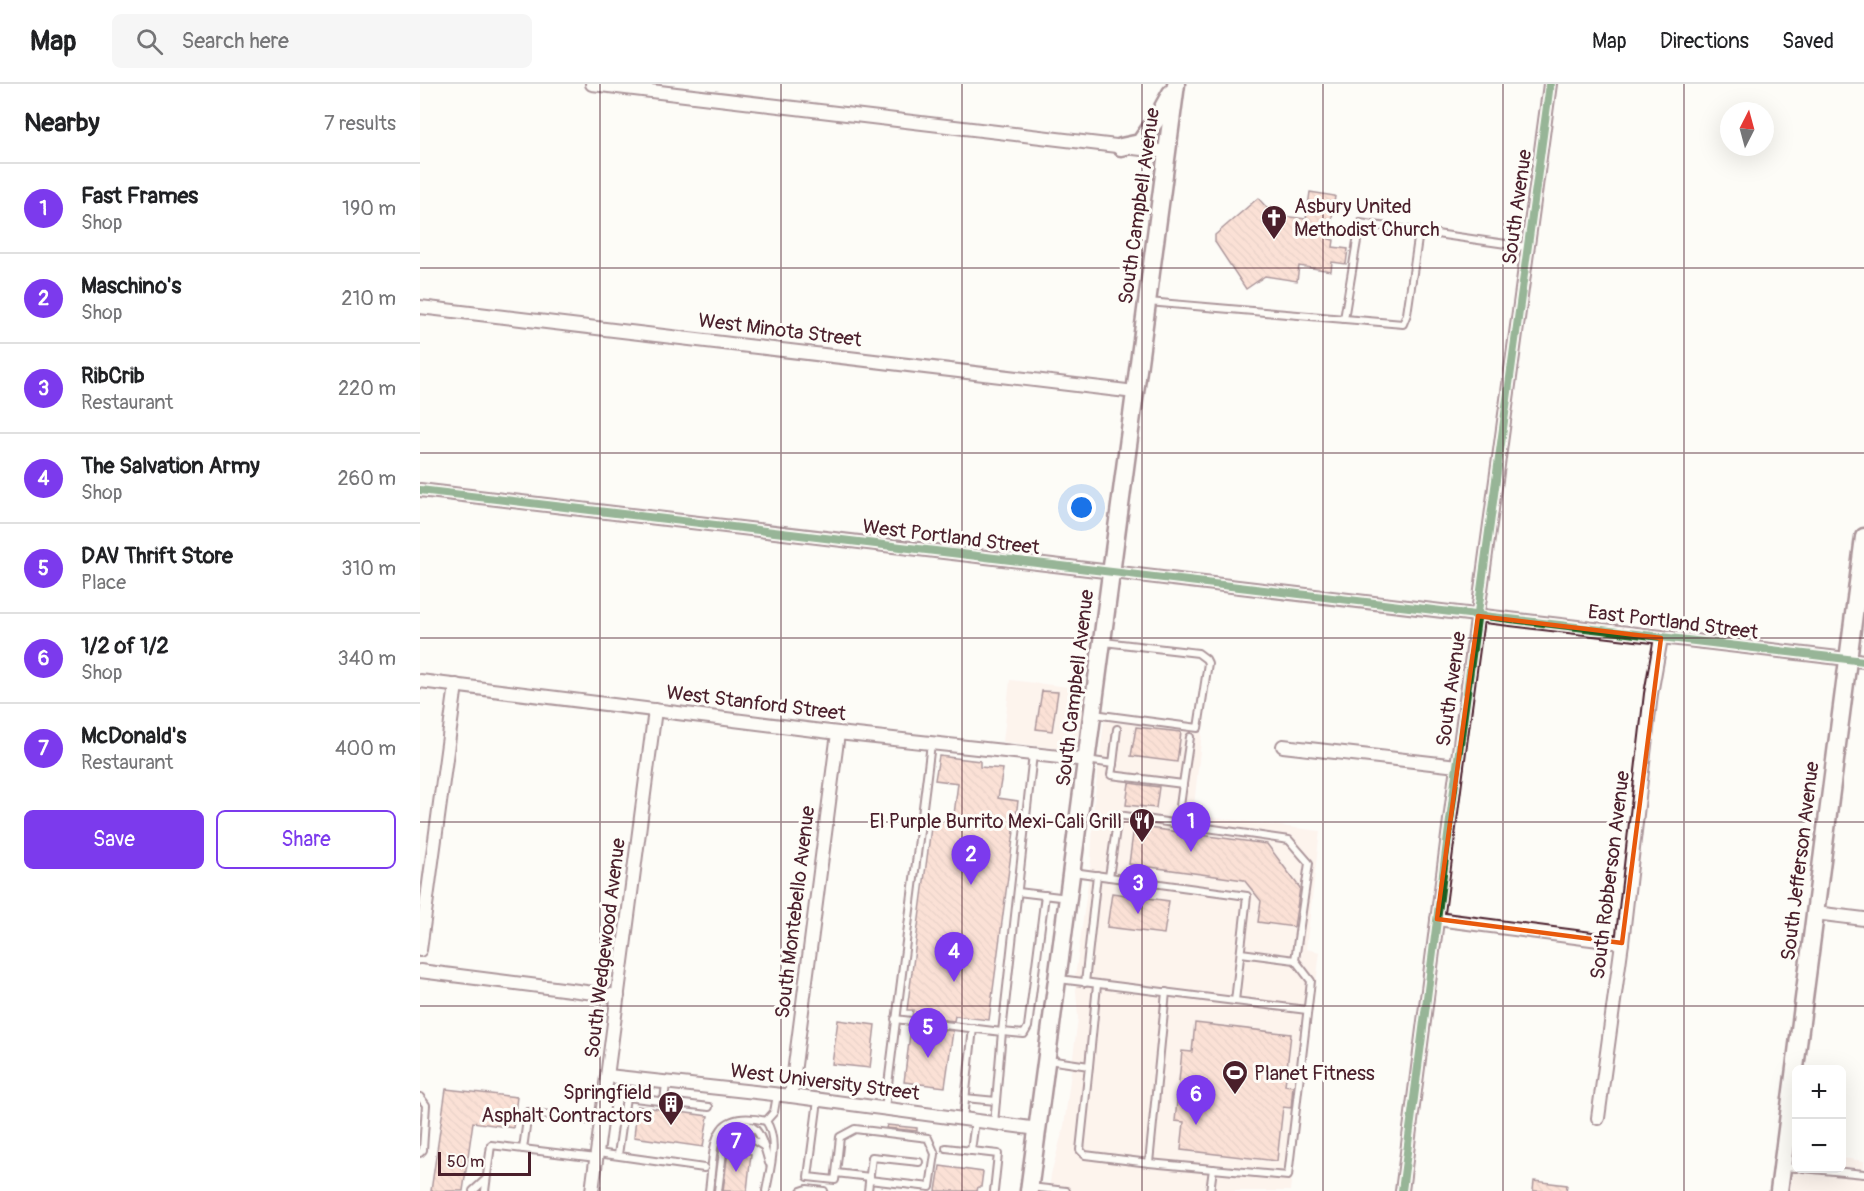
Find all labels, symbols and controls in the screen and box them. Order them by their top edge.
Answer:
search box [112,14,532,68]
text: Map [30,24,76,59]
icon: search [133,25,166,58]
text: Search here [181,27,289,55]
text: Map [1592,28,1627,55]
text: Directions [1660,28,1749,55]
text: Saved [1782,28,1834,55]
north arrow [1720,102,1774,156]
street label: South Campbell Avenue [1113,106,1165,306]
text: Nearby [24,107,100,139]
text: 7 results [324,111,396,136]
street label: South Avenue [1497,148,1537,266]
text: Fast Frames [81,182,198,210]
place label: Asbury United Methodist Church [1294,194,1440,242]
text: 1 [40,196,47,221]
text: 190 m [342,196,396,221]
church icon: Asbury United Methodist Church [1259,203,1289,241]
text: Shop [81,210,122,235]
text: Maschino's [81,272,181,300]
text: 2 [38,286,49,311]
text: 210 m [341,286,396,311]
text: Shop [81,300,122,325]
street label: West Minota Street [697,308,864,353]
text: RibCrib [81,362,145,390]
text: 3 [38,376,49,401]
text: 220 m [338,376,396,401]
text: Restaurant [81,390,173,415]
text: The Salvation Army [81,452,260,480]
text: 4 [38,466,49,491]
text: 260 m [337,466,396,491]
text: Shop [81,480,122,505]
your location [1067,493,1096,522]
street label: West Portland Street [861,514,1042,560]
text: DAV Thrift Store [81,542,233,570]
text: 5 [38,556,49,581]
text: 310 m [341,556,396,581]
text: Place [81,570,126,595]
street label: South Campbell Avenue [1051,588,1099,788]
street label: East Portland Street [1587,599,1760,645]
street label: South Avenue [1431,630,1471,748]
text: 1/2 of 1/2 [81,632,169,660]
text: 6 [38,646,49,671]
text: 340 m [337,646,396,671]
text: Shop [81,660,122,685]
street label: West Stanford Street [665,680,848,727]
text: McDonald's [81,722,186,750]
text: 7 [38,736,49,761]
text: 400 m [335,736,396,761]
text: Restaurant [81,750,173,775]
street label: South Jefferson Avenue [1775,760,1825,962]
street label: South Robberson Avenue [1585,769,1635,981]
pin: 1 [1172,802,1210,852]
street label: South Montebello Avenue [770,804,820,1020]
restaurant icon: El Purple Burrito Mexi-Cali Grill [1127,806,1157,844]
place label: El Purple Burrito Mexi-Cali Grill [869,809,1122,834]
button: Save [24,810,204,869]
button: Share [216,810,396,869]
street label: South Wedgewood Avenue [579,836,631,1059]
pin: 2 [952,836,990,885]
pin: 3 [1118,864,1158,914]
pin: 4 [934,932,974,982]
pin: 5 [908,1008,948,1058]
street label: West University Street [729,1058,922,1106]
sports icon: Planet Fitness [1220,1058,1250,1096]
place label: Planet Fitness [1254,1061,1375,1086]
map controls [1792,1065,1846,1173]
button: + [1792,1065,1846,1119]
pin: 6 [1176,1076,1216,1125]
place label: Springfield Asphalt Contractors [481,1080,652,1128]
building icon: Springfield Asphalt Contractors [656,1089,686,1127]
button: − [1792,1119,1846,1173]
pin: 7 [716,1122,756,1172]
scale bar [438,1149,531,1176]
text: 50 m [447,1152,484,1172]

